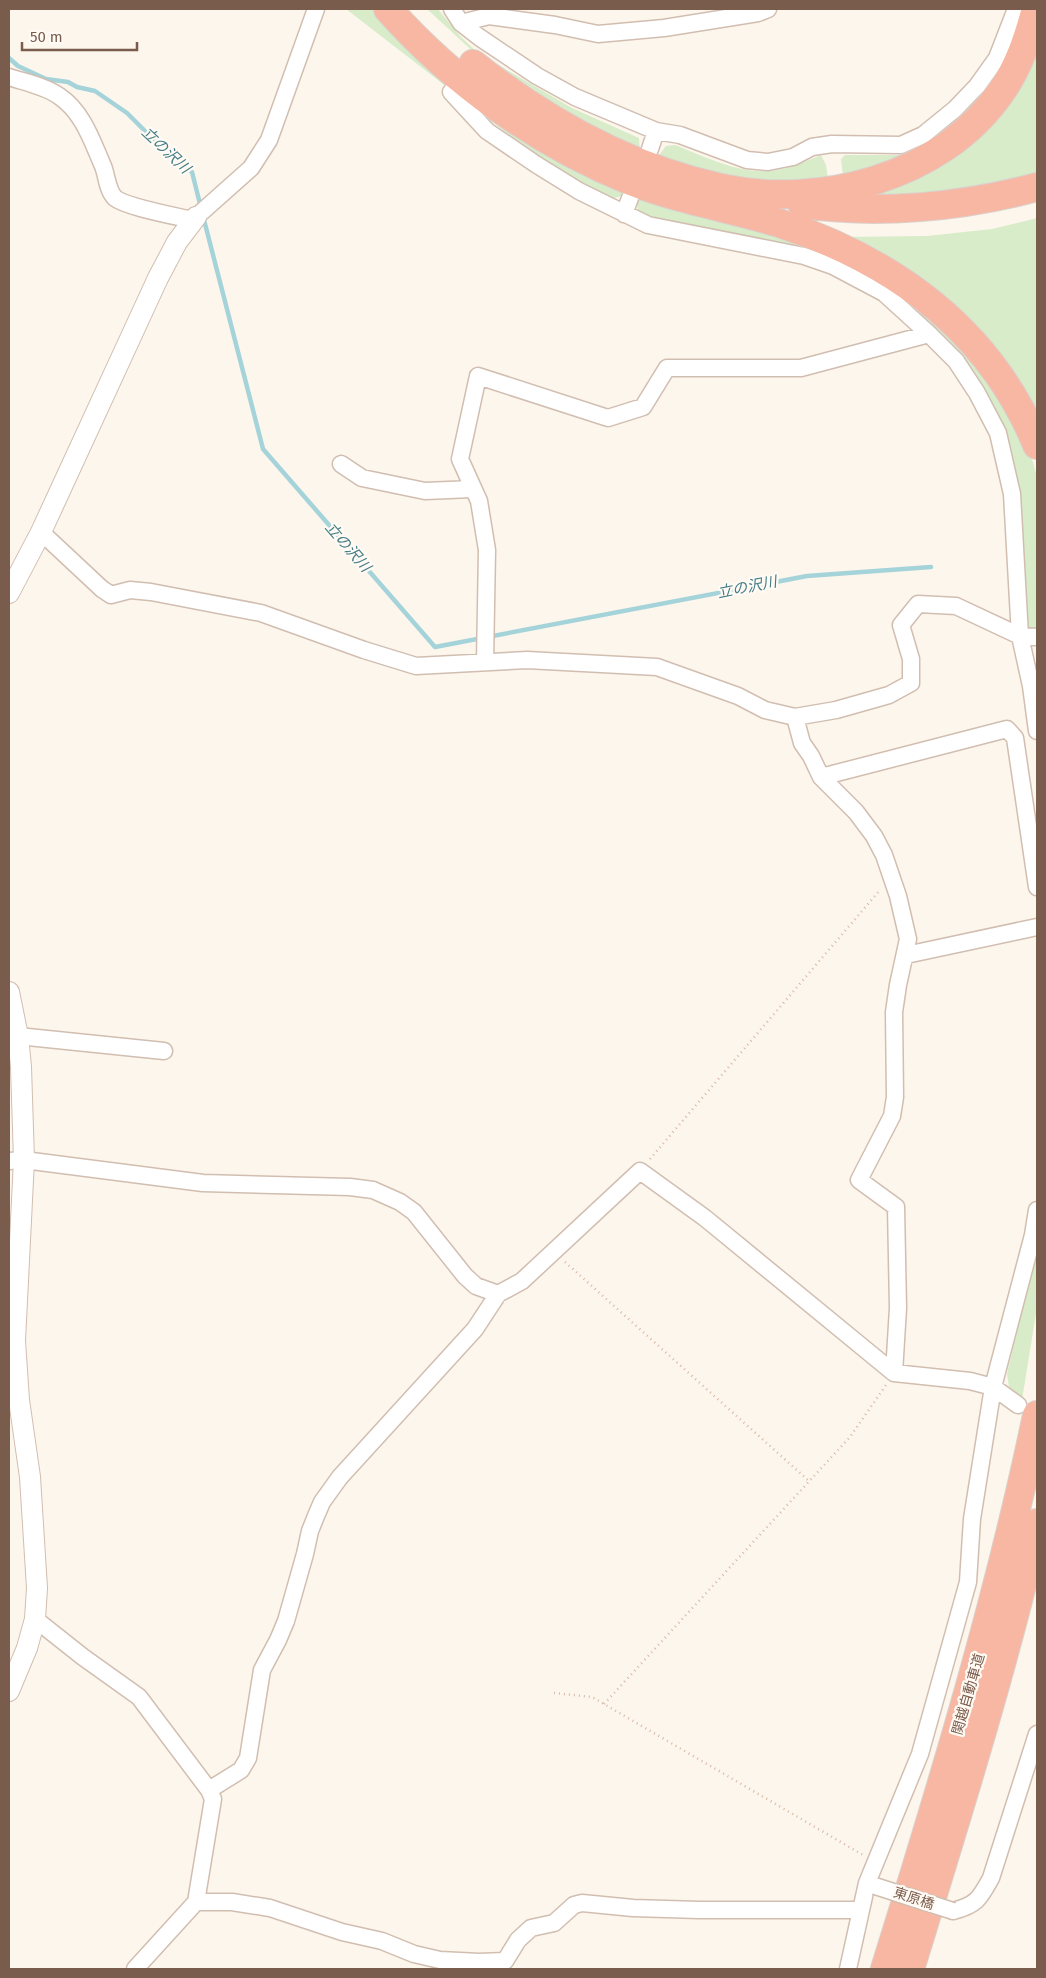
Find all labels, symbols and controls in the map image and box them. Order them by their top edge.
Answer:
scale bar [22,20,138,52]
text: 50 m [30,28,63,46]
water label: 立の沢川 [138,123,196,178]
water label: 立の沢川 [322,518,376,577]
water label: 立の沢川 [716,572,780,602]
street label: 関越自動車道 [949,1651,988,1737]
street label: 東原橋 [891,1884,936,1913]

